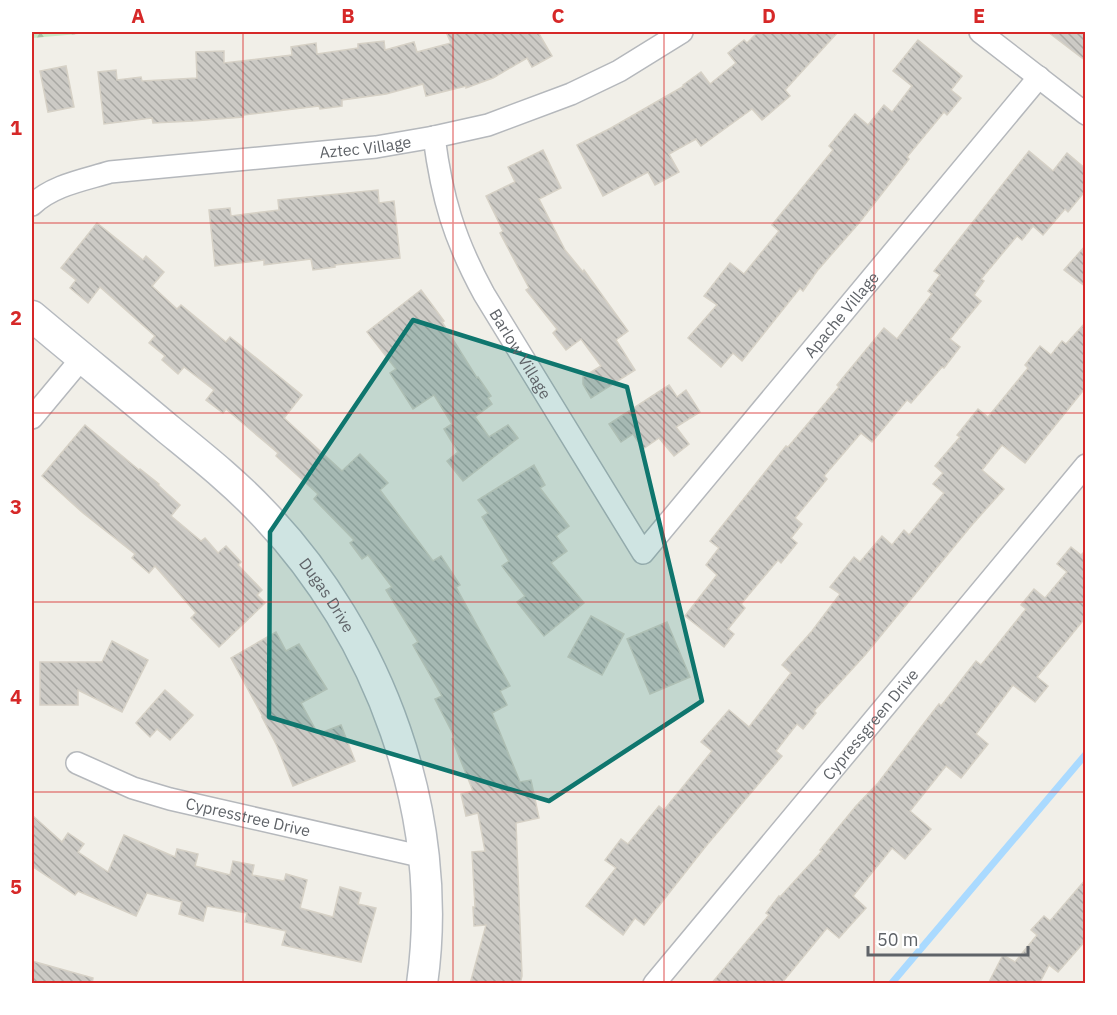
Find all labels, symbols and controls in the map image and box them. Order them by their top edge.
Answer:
text: A [131,2,145,29]
text: B [341,2,355,29]
text: C [551,2,565,29]
text: D [762,2,776,29]
text: E [973,2,985,29]
text: 1 [10,114,22,141]
street label: Aztec Village [318,131,413,162]
street label: Apache Village [800,267,883,362]
text: 2 [10,304,22,331]
street label: Barlow Village [485,305,556,403]
text: 3 [10,493,22,520]
street label: Dugas Drive [295,554,359,636]
street label: Cypressgreen Drive [818,664,923,784]
text: 4 [10,683,22,710]
street label: Cypresstree Drive [184,793,312,841]
text: 5 [10,873,22,900]
scale bar [868,919,1028,957]
text: 50 m [877,928,919,951]

